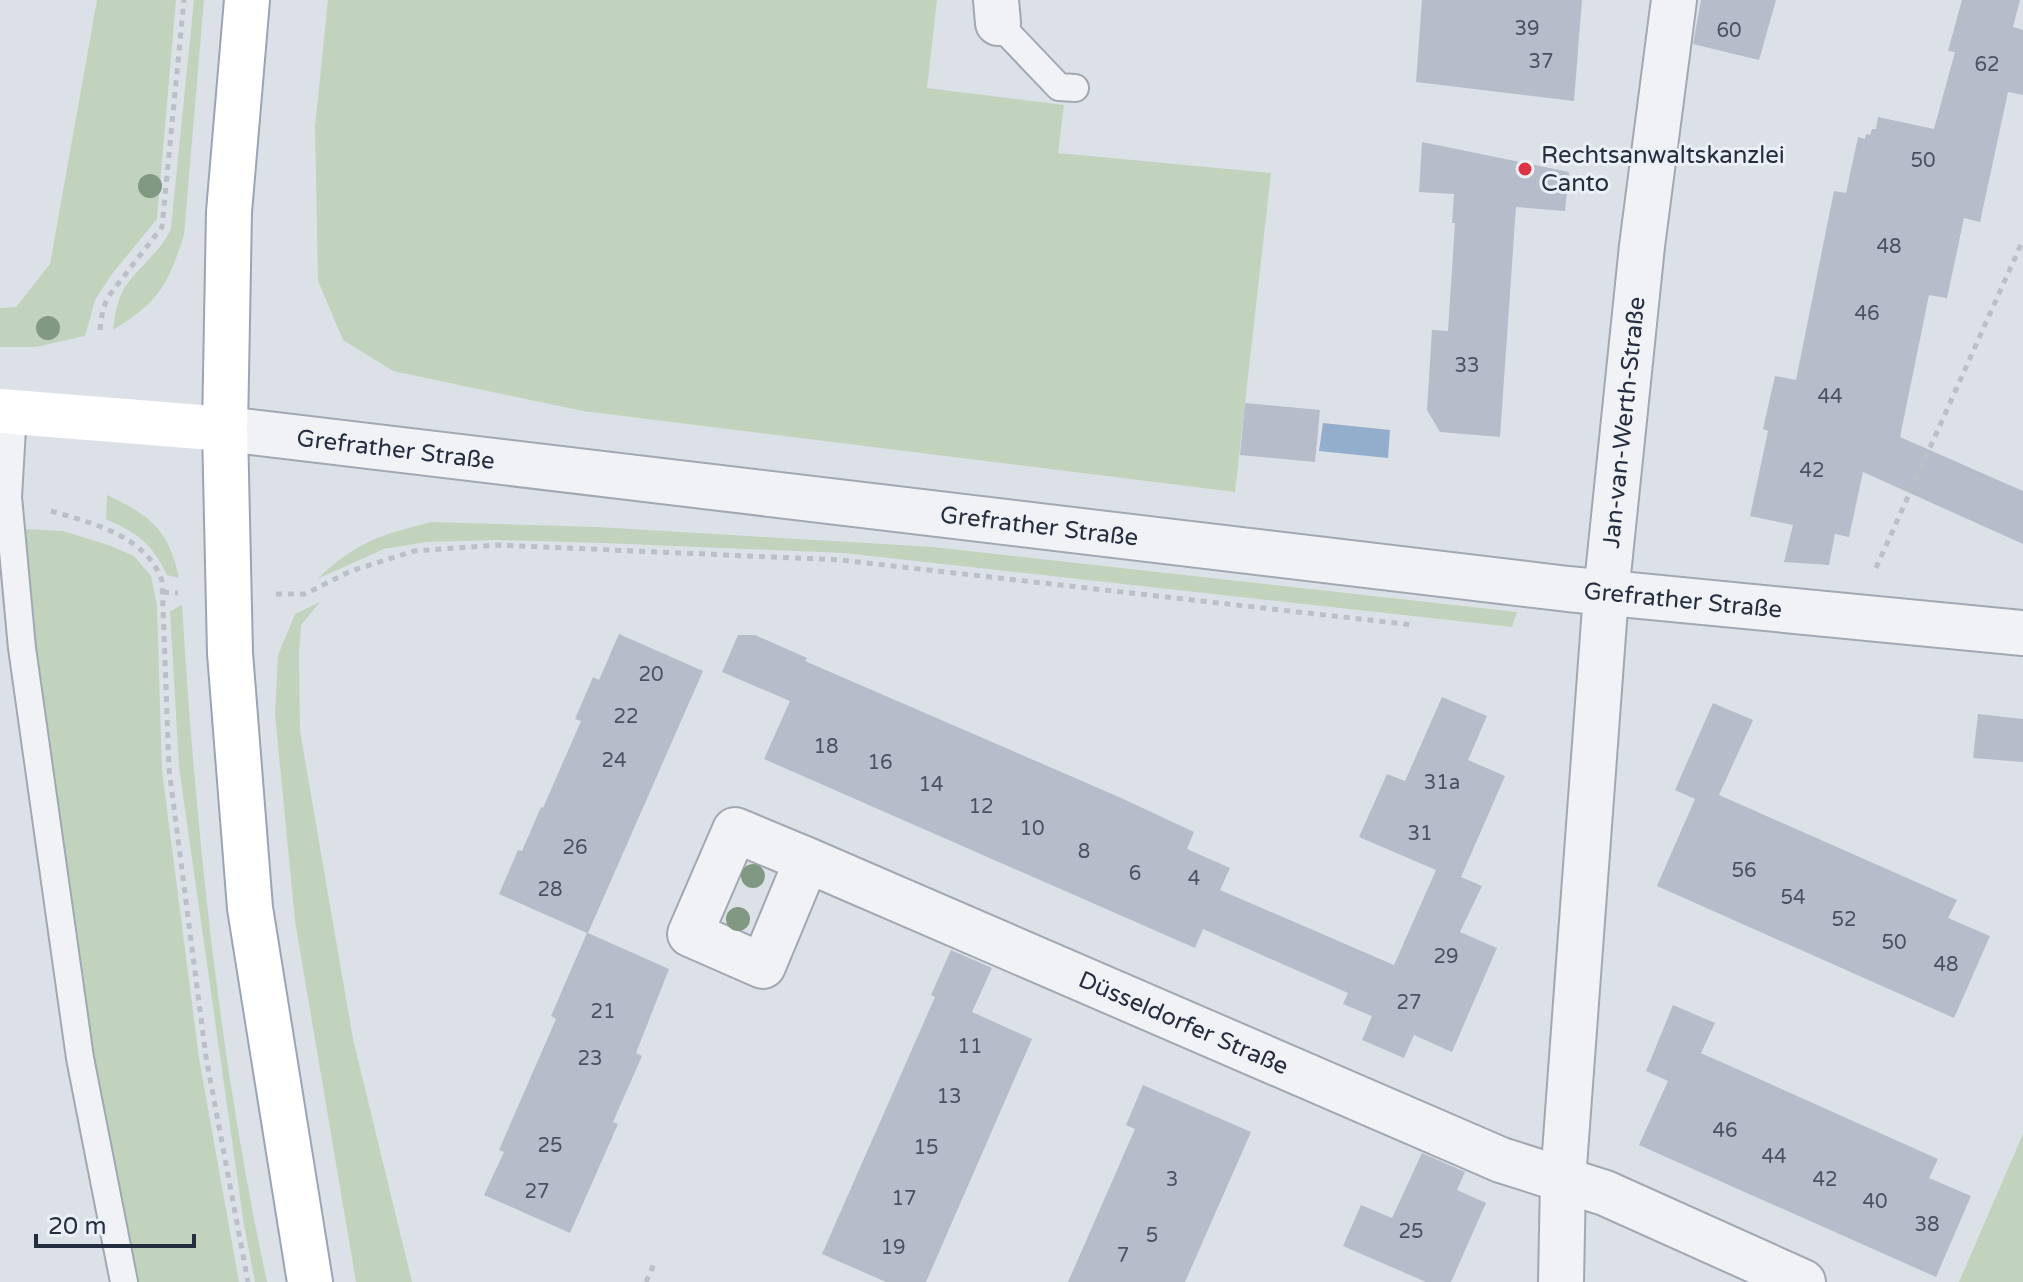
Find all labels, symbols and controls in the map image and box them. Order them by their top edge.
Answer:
house number: 39 [1514,17,1540,41]
house number: 60 [1716,19,1742,43]
house number: 37 [1528,50,1554,74]
house number: 62 [1974,53,2000,77]
place label: Rechtsanwaltskanzlei Canto [1541,141,1785,198]
house number: 50 [1910,149,1936,173]
marker: Rechtsanwaltskanzlei Canto [1516,160,1534,178]
house number: 48 [1876,235,1902,259]
street label: Jan-van-Werth-Straße [1596,295,1651,550]
house number: 46 [1854,302,1880,326]
house number: 33 [1454,354,1480,378]
house number: 44 [1817,385,1843,409]
street label: Grefrather Straße [295,423,496,476]
house number: 42 [1799,459,1825,483]
street label: Grefrather Straße [939,500,1140,552]
street label: Grefrather Straße [1582,576,1784,624]
house number: 20 [638,663,664,687]
house number: 22 [613,705,639,729]
house number: 18 [813,735,839,759]
house number: 24 [601,749,627,773]
house number: 16 [867,751,893,775]
house number: 31a [1424,771,1460,795]
house number: 14 [918,773,944,797]
house number: 12 [968,795,994,819]
house number: 10 [1019,817,1045,841]
house number: 31 [1407,822,1433,846]
house number: 26 [562,836,588,860]
house number: 8 [1078,840,1090,864]
house number: 56 [1731,859,1757,883]
house number: 6 [1129,862,1141,886]
house number: 4 [1188,867,1200,891]
house number: 28 [537,878,563,902]
house number: 54 [1780,886,1806,910]
house number: 52 [1831,908,1857,932]
house number: 50 [1881,931,1907,955]
house number: 29 [1433,945,1459,969]
house number: 48 [1933,953,1959,977]
street label: Düsseldorfer Straße [1074,965,1293,1081]
house number: 27 [1396,991,1422,1015]
house number: 21 [590,1000,616,1024]
house number: 11 [957,1035,983,1059]
house number: 23 [577,1047,603,1071]
house number: 13 [936,1085,962,1109]
house number: 46 [1712,1119,1738,1143]
house number: 25 [537,1134,563,1158]
house number: 15 [913,1136,939,1160]
house number: 44 [1761,1145,1787,1169]
house number: 3 [1166,1168,1178,1192]
house number: 42 [1812,1168,1838,1192]
house number: 27 [524,1180,550,1204]
house number: 17 [891,1187,917,1211]
house number: 40 [1862,1190,1888,1214]
scale bar [36,1198,194,1248]
text: 20 m [48,1212,106,1241]
house number: 38 [1914,1213,1940,1237]
house number: 25 [1398,1220,1424,1244]
house number: 5 [1146,1224,1158,1248]
house number: 19 [880,1236,906,1260]
house number: 7 [1117,1244,1129,1268]

